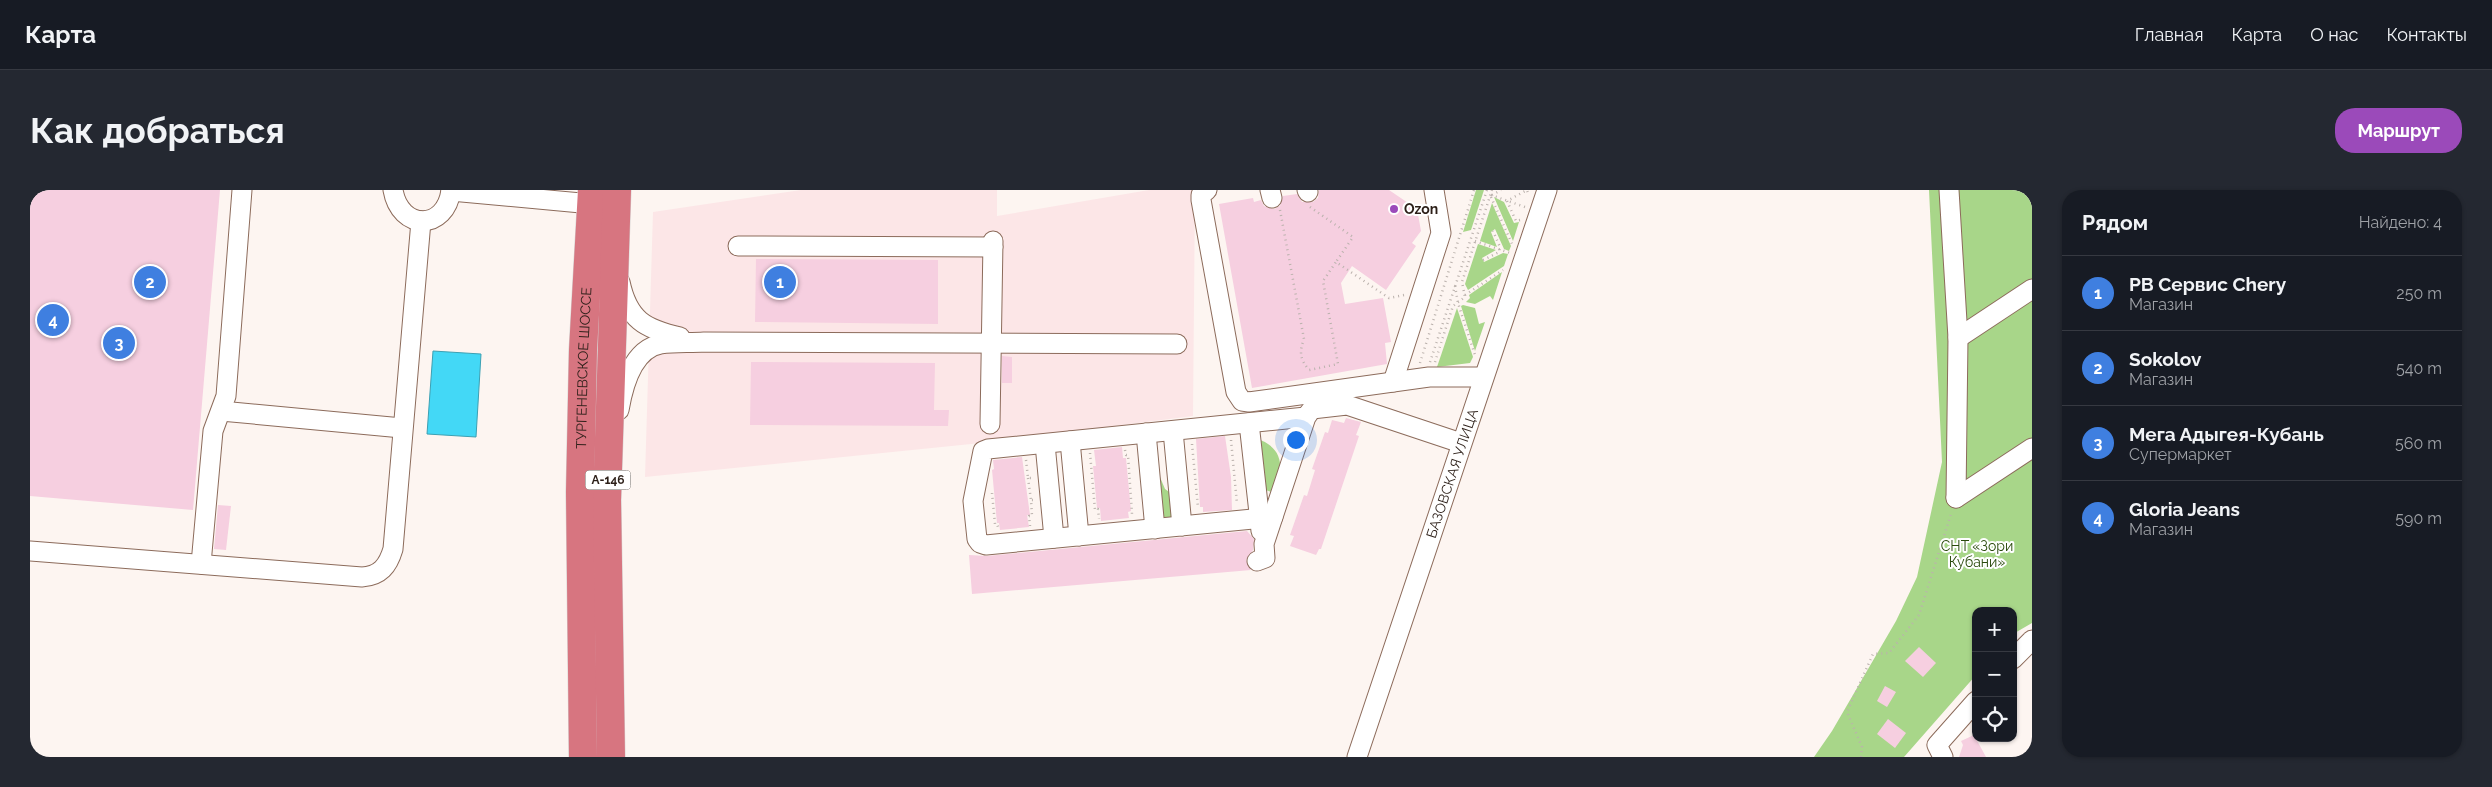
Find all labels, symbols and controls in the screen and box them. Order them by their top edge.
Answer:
text: Карта [25,20,96,49]
text: Главная [2135,24,2203,45]
text: Карта [2231,24,2282,45]
text: О нас [2310,24,2358,45]
text: Контакты [2386,24,2467,45]
button: Маршрут [2335,108,2462,153]
text: Как добраться [30,110,285,151]
place label: Ozon [1404,201,1438,217]
marker: Ozon [1388,203,1400,215]
text: Рядом [2082,210,2148,235]
text: Найдено: 4 [2359,213,2442,232]
pin: 2 [134,263,166,301]
pin: 1 [764,263,796,301]
text: PB Сервис Chery [2129,273,2286,295]
text: 1 [2094,284,2102,303]
text: 250 m [2396,284,2442,303]
street label: ТУРГЕНЕВСКОЕ ШОССЕ [573,287,595,449]
text: Магазин [2129,295,2193,314]
pin: 4 [37,301,69,339]
pin: 3 [103,324,135,362]
text: Sokolov [2129,348,2201,370]
text: 2 [2093,359,2103,378]
text: 540 m [2396,359,2442,378]
text: Магазин [2129,370,2193,389]
street label: БАЗОВСКАЯ УЛИЦА [1423,406,1481,540]
text: Мега Адыгея-Кубань [2129,423,2324,445]
your location [1283,427,1309,453]
text: 3 [2094,434,2102,453]
text: 560 m [2395,434,2442,453]
text: Супермаркет [2129,445,2232,464]
road number: А-146 [586,470,630,490]
text: Gloria Jeans [2129,498,2240,520]
text: 4 [2093,509,2103,528]
text: 590 m [2395,509,2442,528]
text: Магазин [2129,520,2193,539]
park label: СНТ «Зори Кубани» [1941,538,2013,570]
map controls [1972,607,2017,742]
button: + [1972,607,2017,652]
button: − [1972,652,2017,697]
button: locate [1972,697,2017,742]

